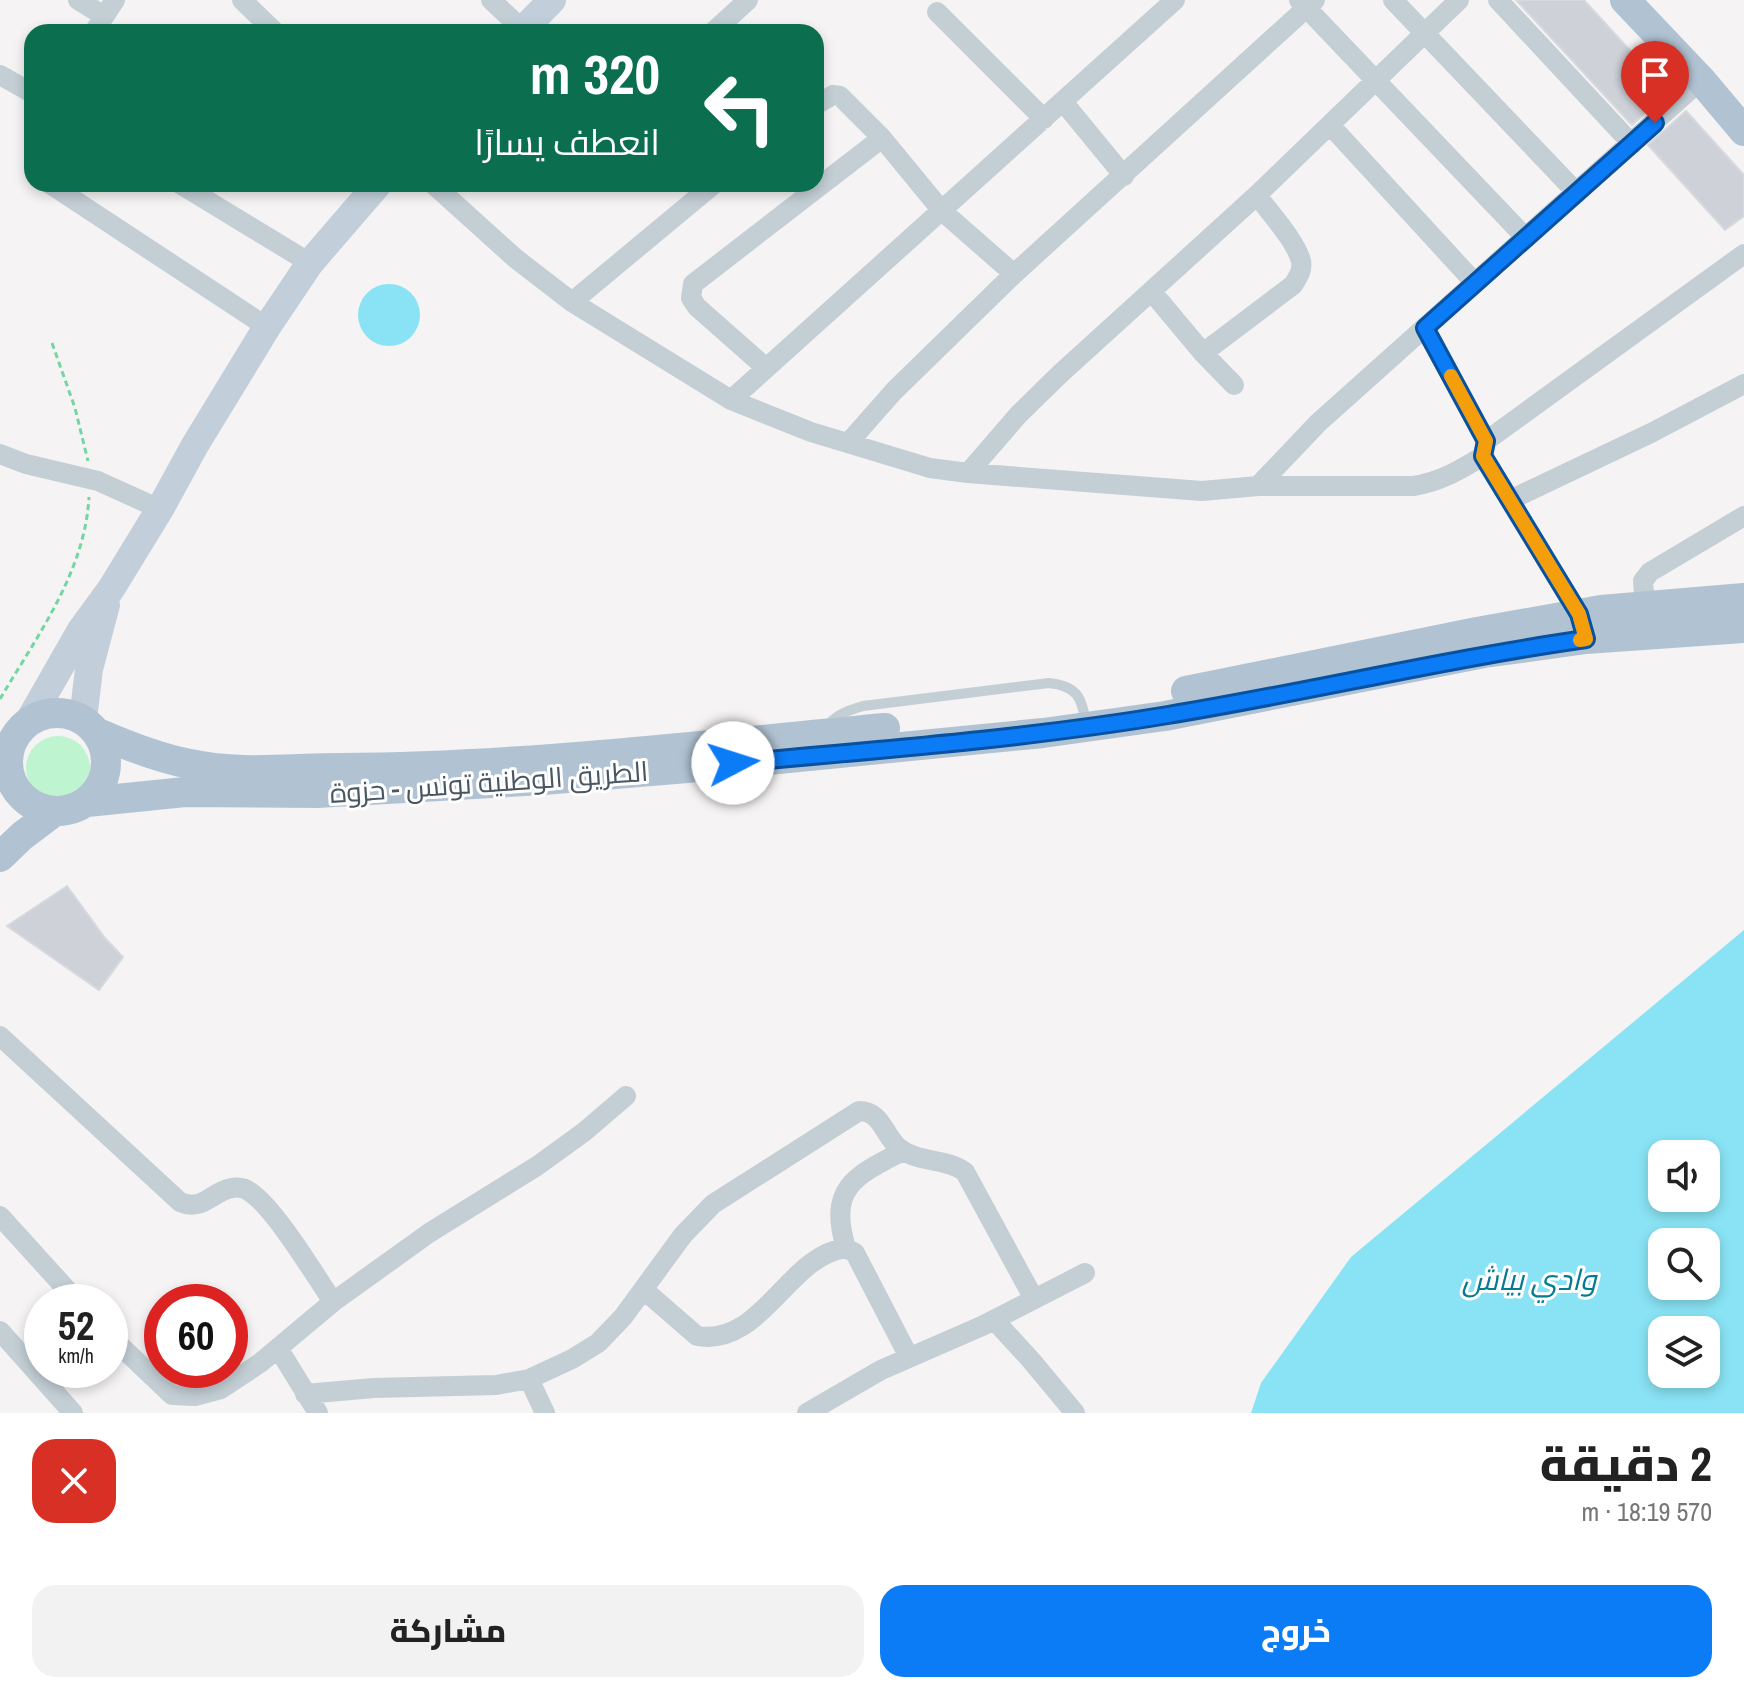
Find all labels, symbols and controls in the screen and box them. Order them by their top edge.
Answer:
text: 320 m [530,36,660,111]
pin [1621,41,1689,123]
icon: arrive [1633,53,1677,97]
icon: left [688,56,792,160]
text: انعطف يسارًا [474,118,660,166]
position arrow [691,721,775,805]
street label: الطريق الوطنية تونس - حزوة [329,752,649,812]
map controls [1648,1140,1720,1388]
button: sound [1648,1140,1720,1212]
button: search [1648,1228,1720,1300]
water label: وادي بياش [1462,1259,1598,1303]
speed limit sign: 60 [144,1284,248,1388]
text: 52 [58,1299,94,1352]
button: layers [1648,1316,1720,1388]
text: km/h [58,1342,94,1369]
text: 2 دقيقة [1540,1431,1712,1496]
button: close [32,1439,116,1523]
text: 570 m · 18:19 [1582,1494,1712,1529]
button: مشاركة [32,1585,864,1677]
button: خروج [880,1585,1712,1677]

